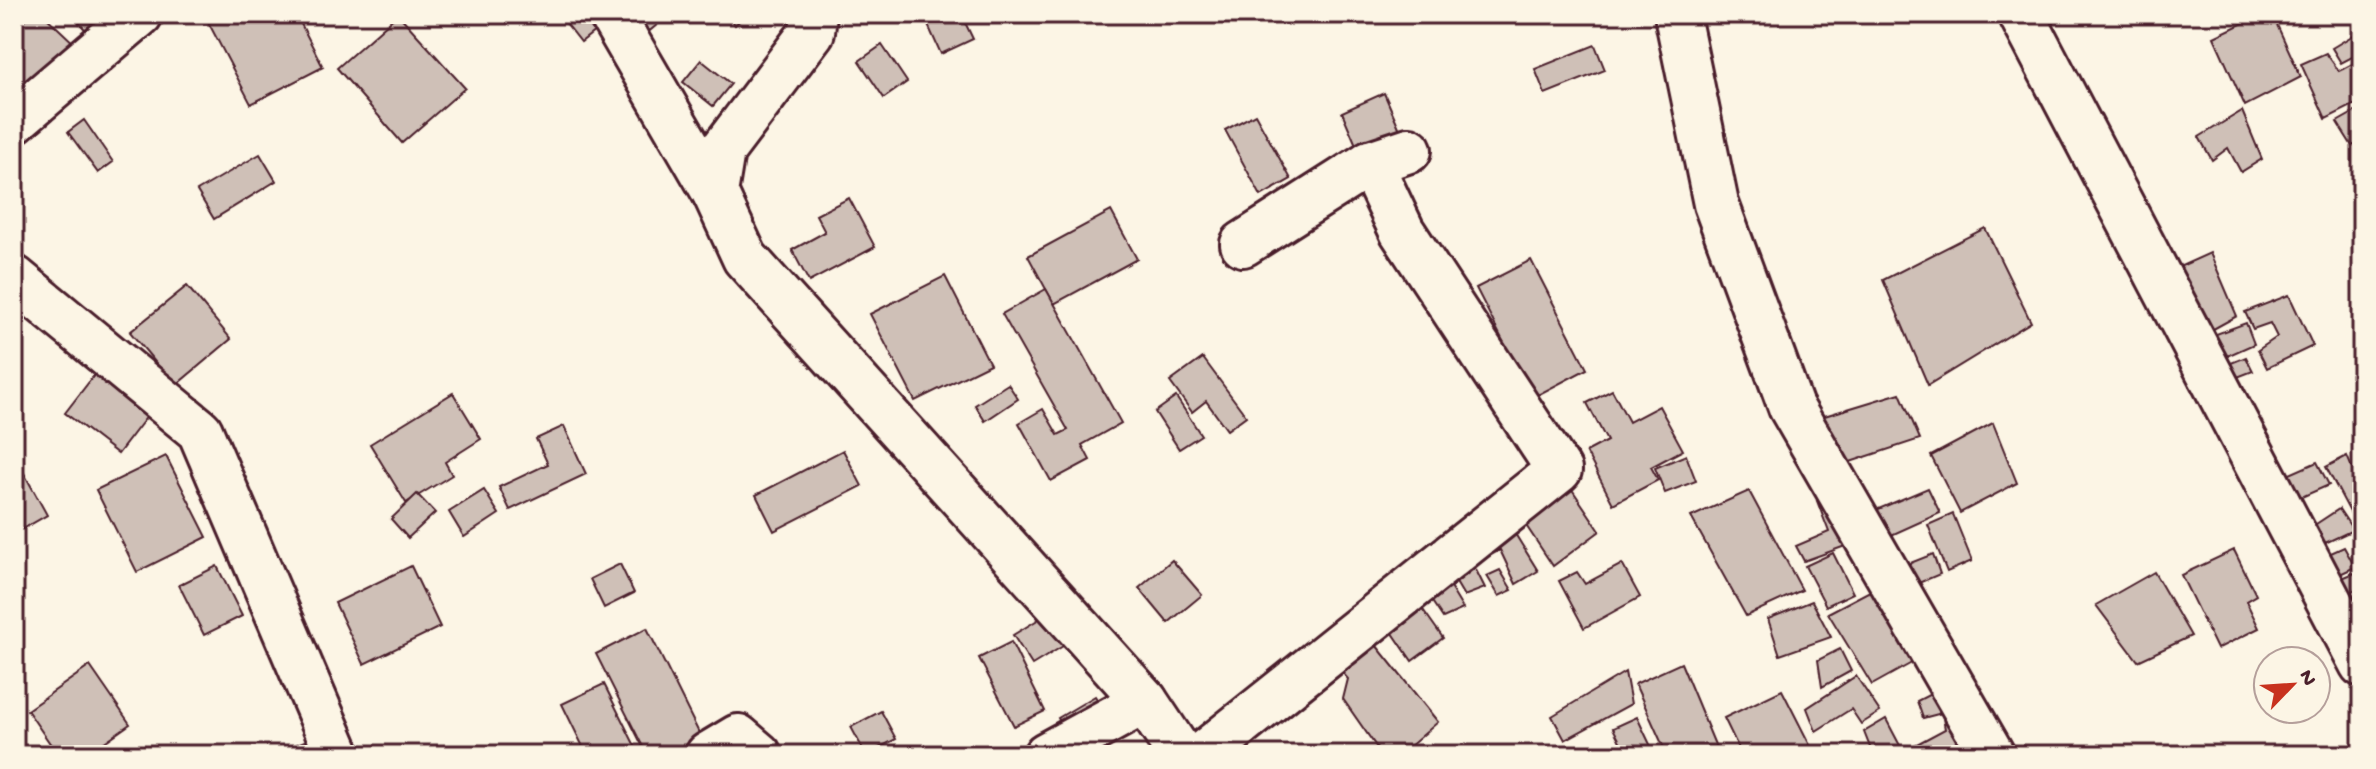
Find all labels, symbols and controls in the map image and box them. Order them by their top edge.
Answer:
north arrow [2252,645,2332,725]
text: N [2292,666,2321,690]

